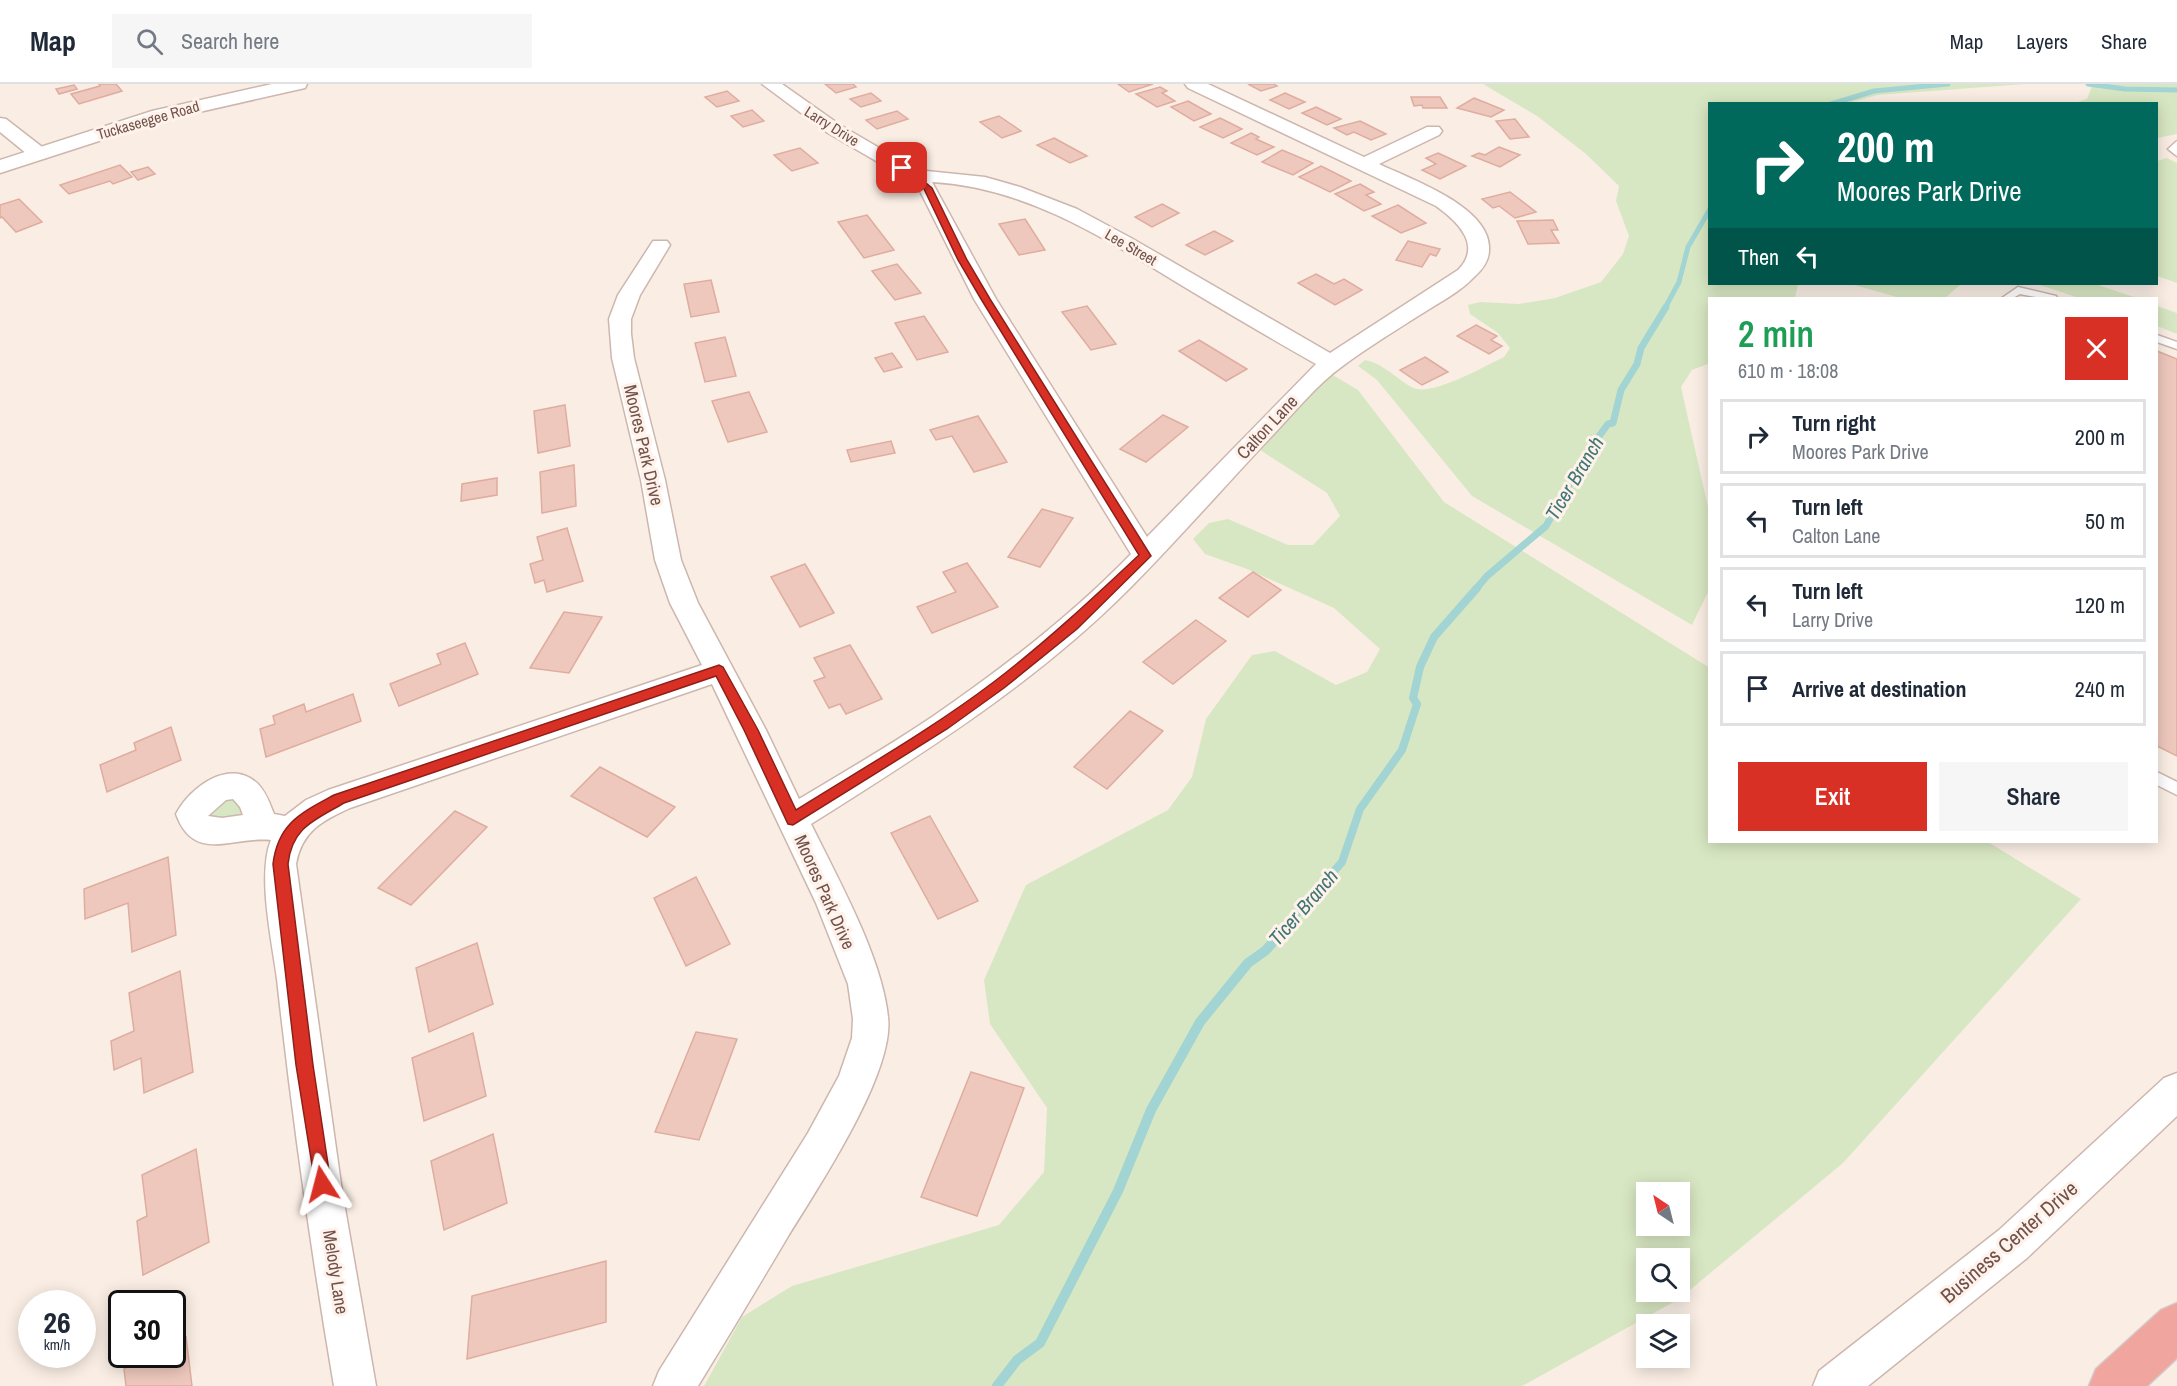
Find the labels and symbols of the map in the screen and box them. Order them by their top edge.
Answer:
street label: Tuckaseegee Road [94,95,202,145]
street label: Larry Drive [801,101,863,151]
pin [876,142,927,193]
street label: Lee Street [1101,224,1161,271]
street label: Moores Park Drive [618,382,670,508]
street label: Calton Lane [1231,389,1303,465]
water label: Ticer Branch [1538,431,1610,525]
street label: Moores Park Drive [789,831,861,953]
water label: Ticer Branch [1262,863,1344,951]
position arrow [290,1152,354,1216]
street label: Business Center Drive [1934,1174,2084,1310]
north arrow [1636,1182,1690,1236]
street label: Melody Lane [317,1228,355,1316]
speed limit sign: 30 [108,1290,186,1368]

